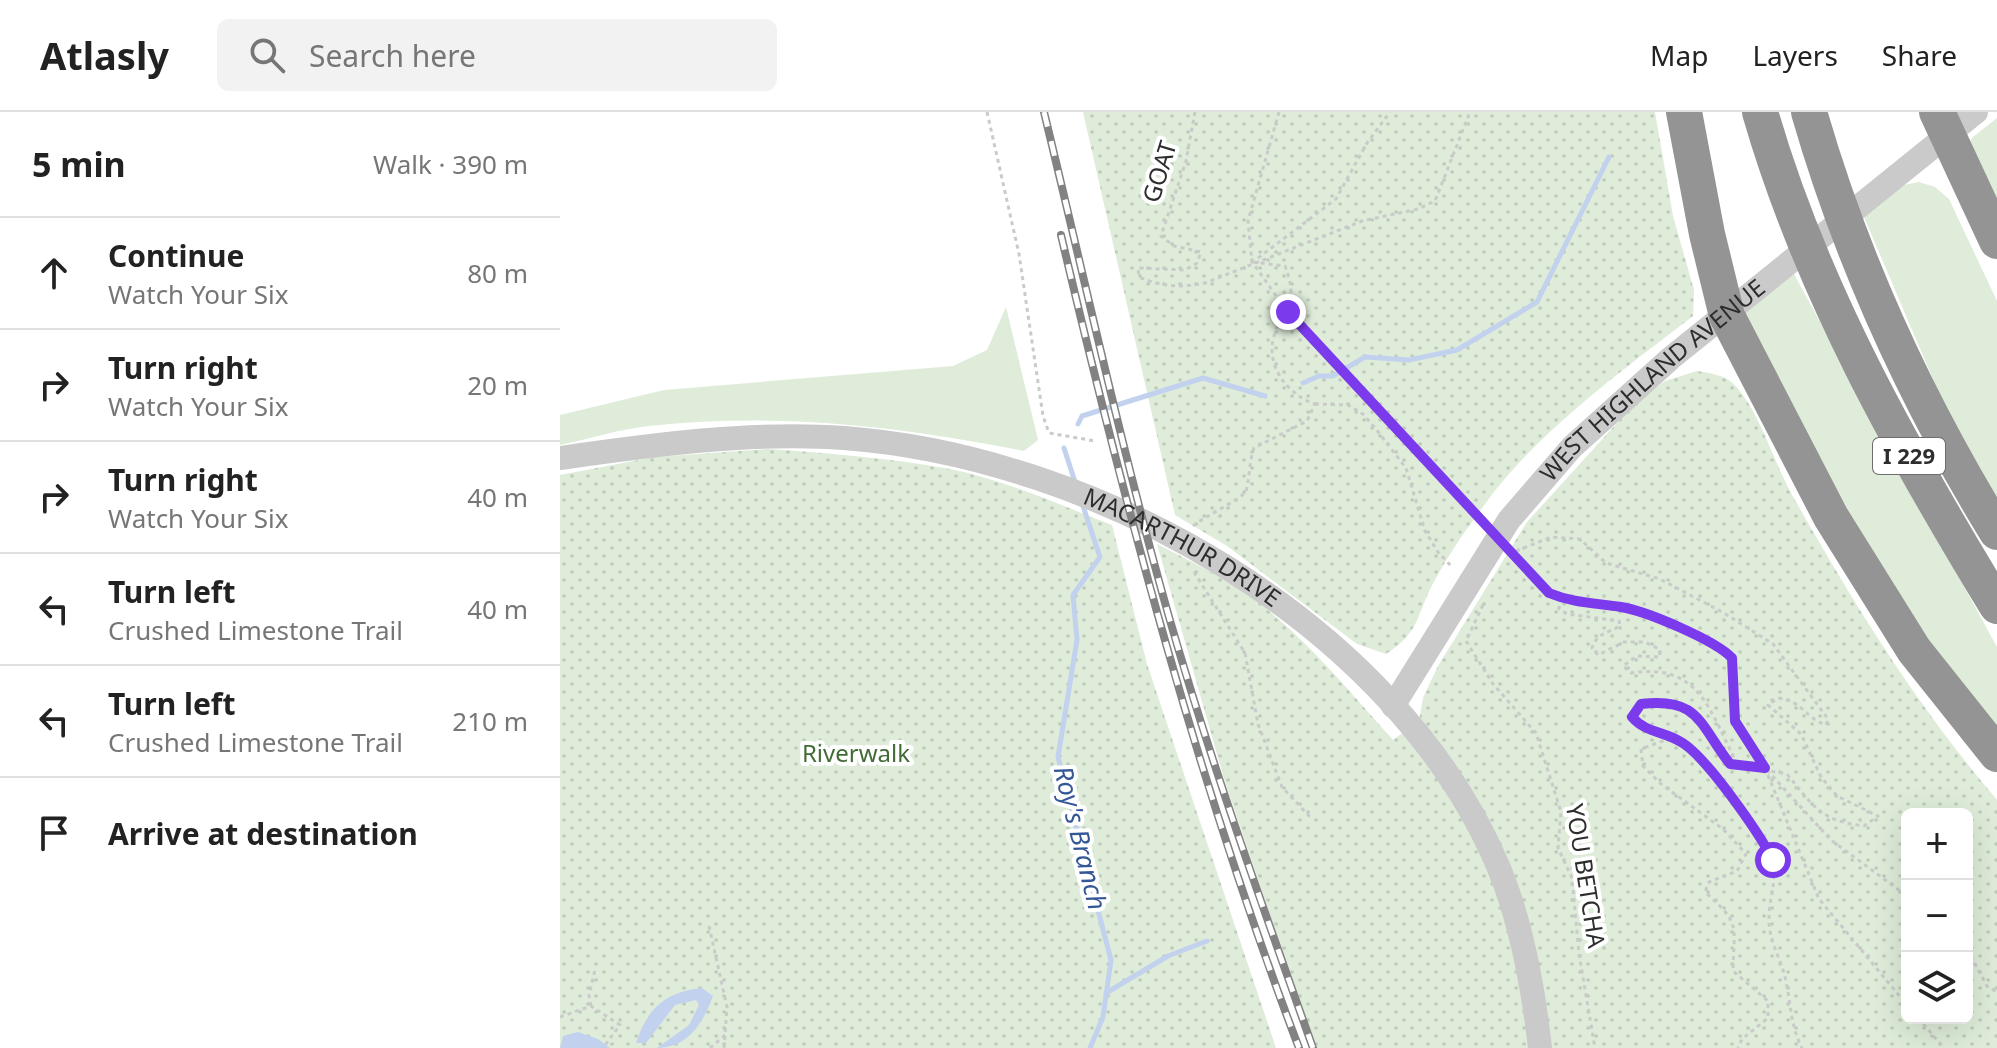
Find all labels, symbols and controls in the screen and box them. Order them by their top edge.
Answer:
search box [217,19,777,91]
text: Atlasly [40,29,169,81]
icon: search [245,33,289,77]
text: Search here [309,35,476,76]
text: Map [1650,36,1708,74]
text: Layers [1752,36,1838,74]
text: Share [1882,36,1957,74]
street label: GOAT [1134,136,1184,206]
text: 5 min [32,141,126,187]
text: Walk · 390 m [373,146,528,182]
text: Continue [108,235,244,276]
icon: ahead [32,251,76,295]
text: 80 m [467,255,528,291]
street label: WEST HIGHLAND AVENUE [1532,271,1771,488]
text: Watch Your Six [108,276,288,312]
route end [1270,294,1306,330]
text: Turn right [108,347,258,388]
icon: right [32,363,76,407]
text: 20 m [467,367,528,403]
text: Watch Your Six [108,388,288,424]
road number: I 229 [1873,438,1945,474]
text: Turn right [108,459,258,500]
icon: right [32,475,76,519]
text: 40 m [467,479,528,515]
street label: MACARTHUR DRIVE [1079,479,1288,614]
text: Watch Your Six [108,500,288,536]
text: Turn left [108,571,236,612]
icon: left [32,587,76,631]
text: 40 m [467,591,528,627]
text: Crushed Limestone Trail [108,612,403,648]
text: Turn left [108,683,236,724]
icon: left [32,699,76,743]
text: 210 m [452,703,528,739]
text: Crushed Limestone Trail [108,724,403,760]
park label: Riverwalk [802,736,910,769]
water label: Roy's Branch [1046,762,1116,914]
street label: YOU BETCHA [1559,801,1614,951]
map controls [1901,808,1973,1024]
button: + [1901,808,1973,880]
icon: arrive [32,811,76,855]
text: Arrive at destination [108,813,418,854]
route start [1755,842,1791,878]
button: − [1901,880,1973,952]
button: layers [1901,952,1973,1024]

